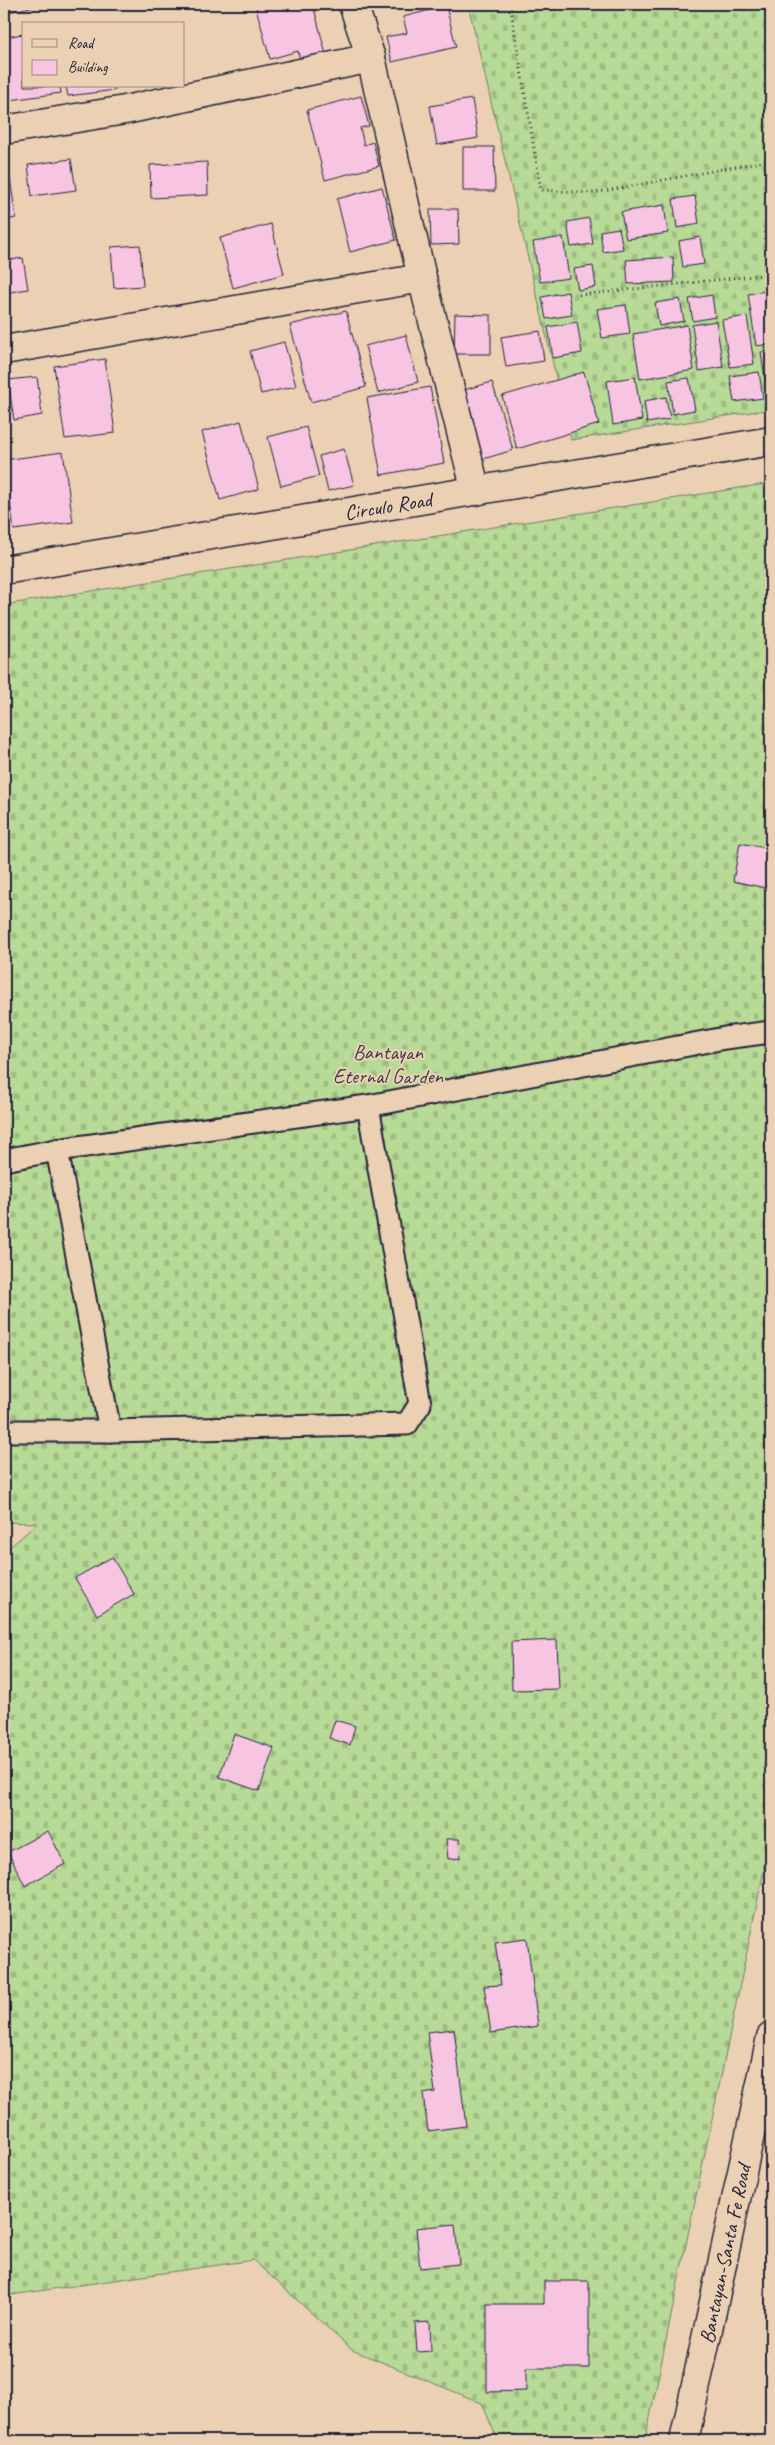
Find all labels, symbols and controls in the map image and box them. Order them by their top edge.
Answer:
legend [22,22,185,88]
text: Road [68,34,95,53]
text: Building [68,58,108,77]
street label: Circulo Road [343,486,437,526]
park label: Bantayan Eternal Garden [333,1039,443,1089]
street label: Bantayan-Santa Fe Road [693,2159,757,2346]

